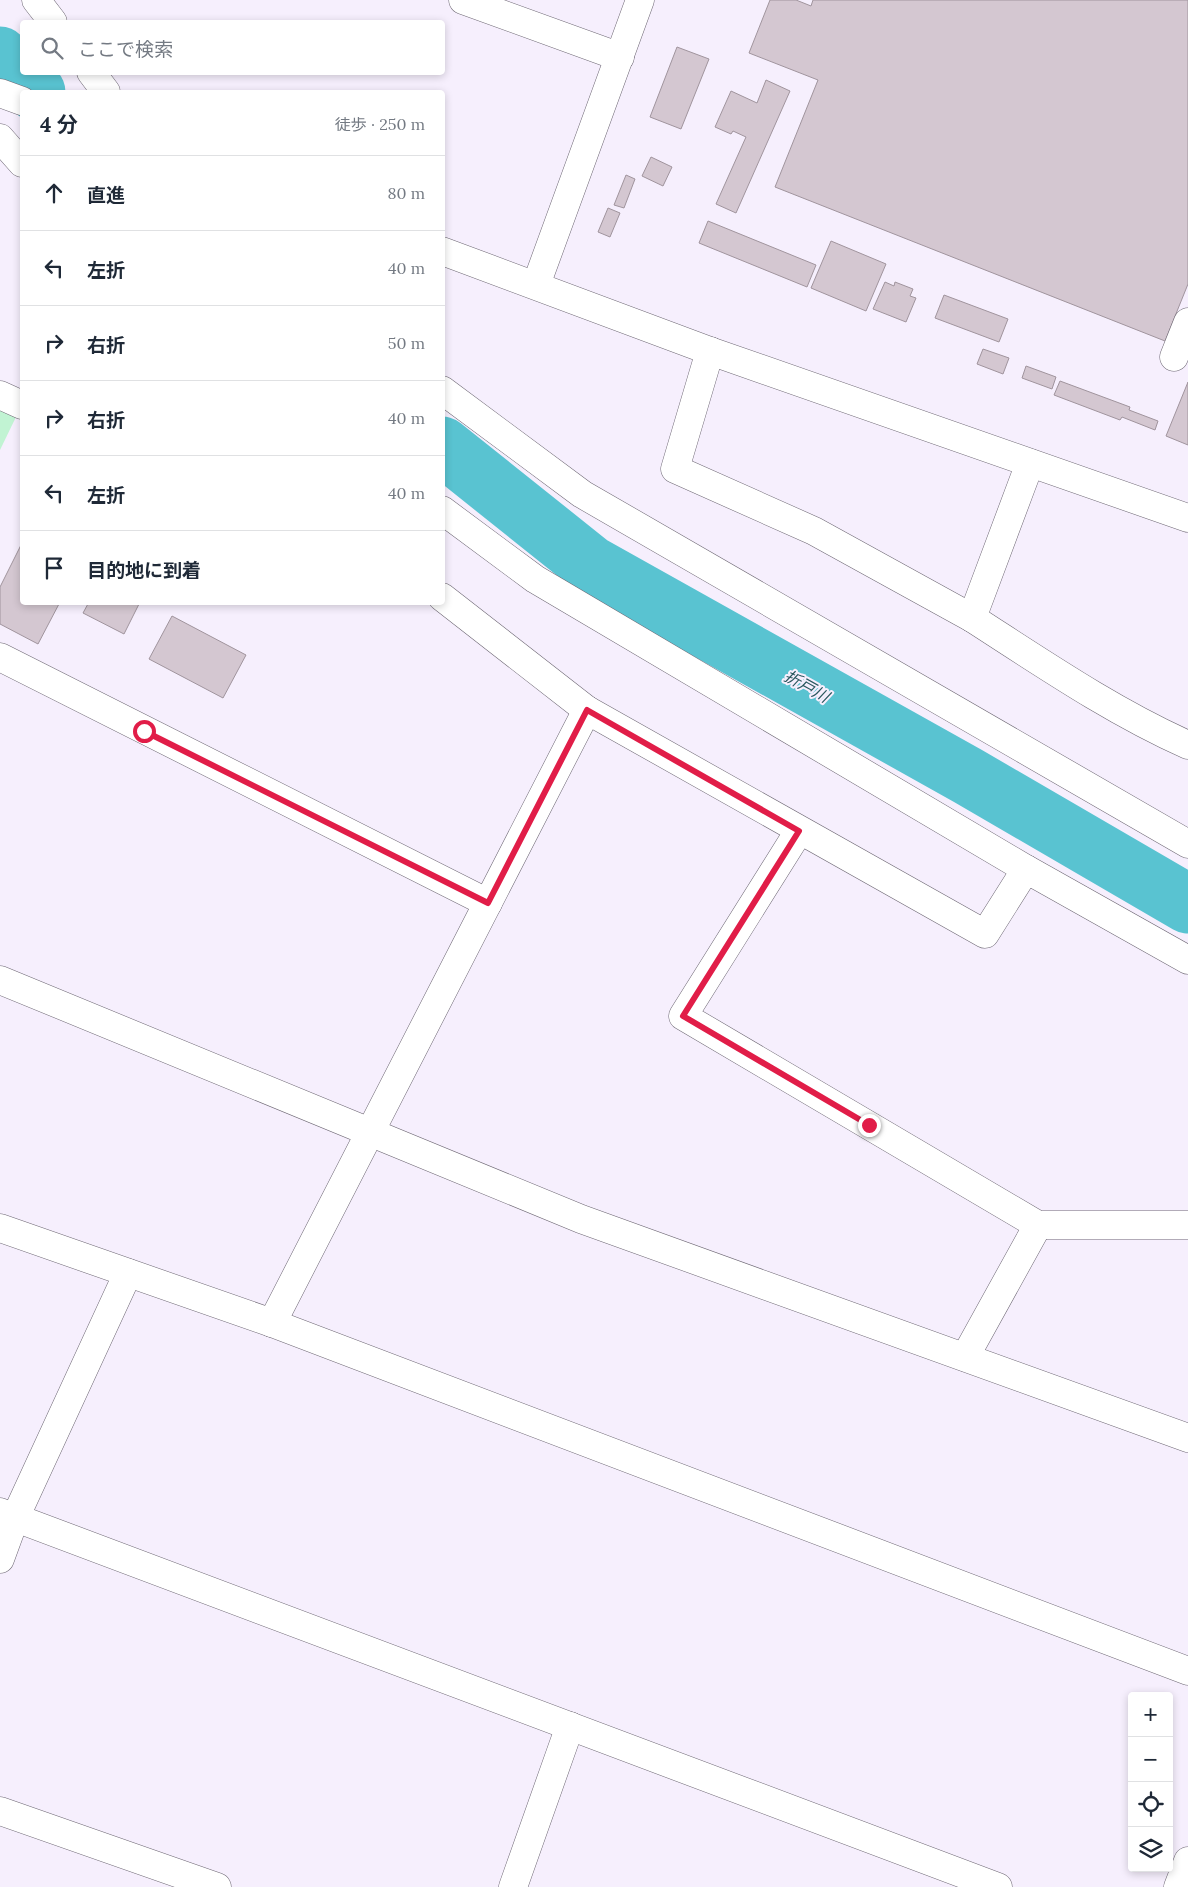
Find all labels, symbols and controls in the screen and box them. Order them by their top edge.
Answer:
search box [20,20,445,75]
icon: search [38,34,66,62]
text: ここで検索 [78,37,173,61]
text: 4 分 [40,111,78,138]
text: 徒歩 · 250 m [335,114,425,134]
icon: ahead [40,179,68,207]
text: 直進 [87,183,125,207]
text: 80 m [388,183,425,203]
icon: left [40,254,68,282]
text: 左折 [87,258,125,282]
text: 40 m [388,258,425,278]
icon: right [40,329,68,357]
text: 右折 [87,333,125,357]
text: 50 m [388,333,425,353]
icon: right [40,404,68,432]
text: 右折 [87,408,125,432]
text: 40 m [388,408,425,428]
icon: left [40,479,68,507]
text: 左折 [87,483,125,507]
text: 40 m [388,483,425,503]
icon: arrive [40,554,68,582]
text: 目的地に到着 [87,558,201,582]
water label: 折戸川 [781,666,835,707]
route start [133,720,156,743]
route end [858,1114,881,1137]
map controls [1128,1692,1173,1872]
button: + [1128,1692,1173,1737]
button: − [1128,1737,1173,1782]
button: locate [1128,1782,1173,1827]
button: layers [1128,1827,1173,1872]

